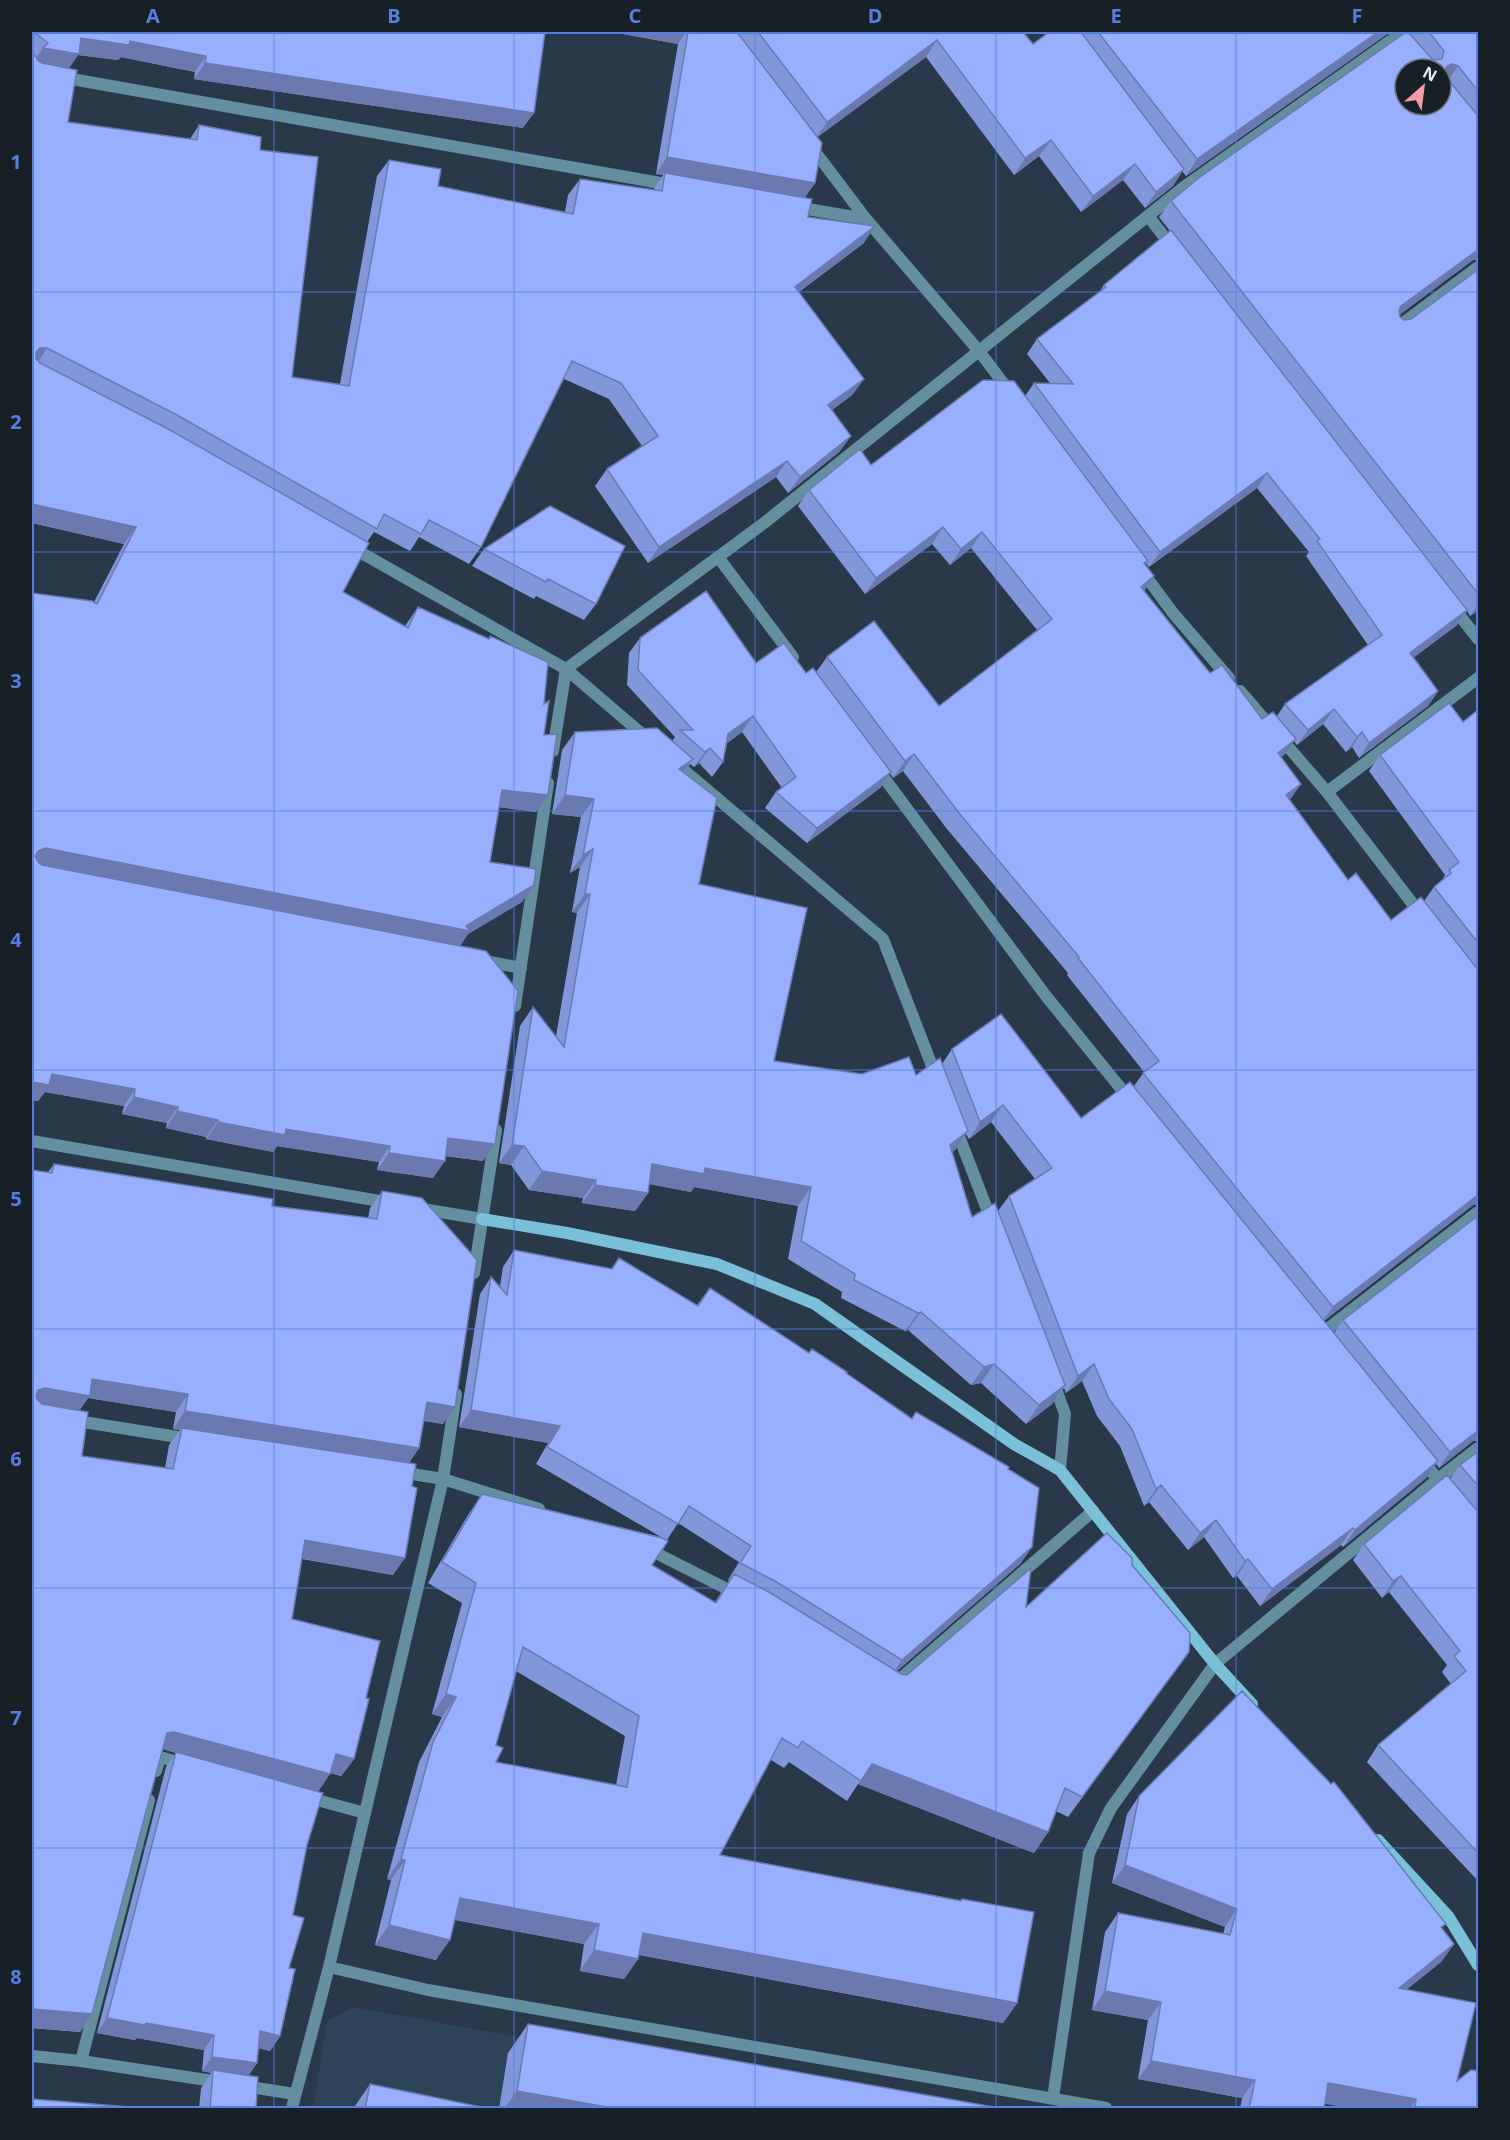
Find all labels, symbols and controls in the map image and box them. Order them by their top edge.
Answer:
text: A [146,2,160,29]
text: B [387,2,401,29]
text: C [629,2,642,29]
text: D [868,2,882,29]
text: E [1110,2,1122,29]
text: F [1352,2,1362,29]
north arrow [1393,57,1453,117]
text: N [1419,61,1441,87]
text: 1 [10,148,22,175]
text: 2 [10,408,22,435]
text: 3 [10,667,22,694]
text: 4 [10,926,22,953]
text: 5 [10,1185,22,1212]
text: 6 [10,1445,22,1472]
text: 7 [10,1704,22,1731]
text: 8 [10,1963,22,1990]

